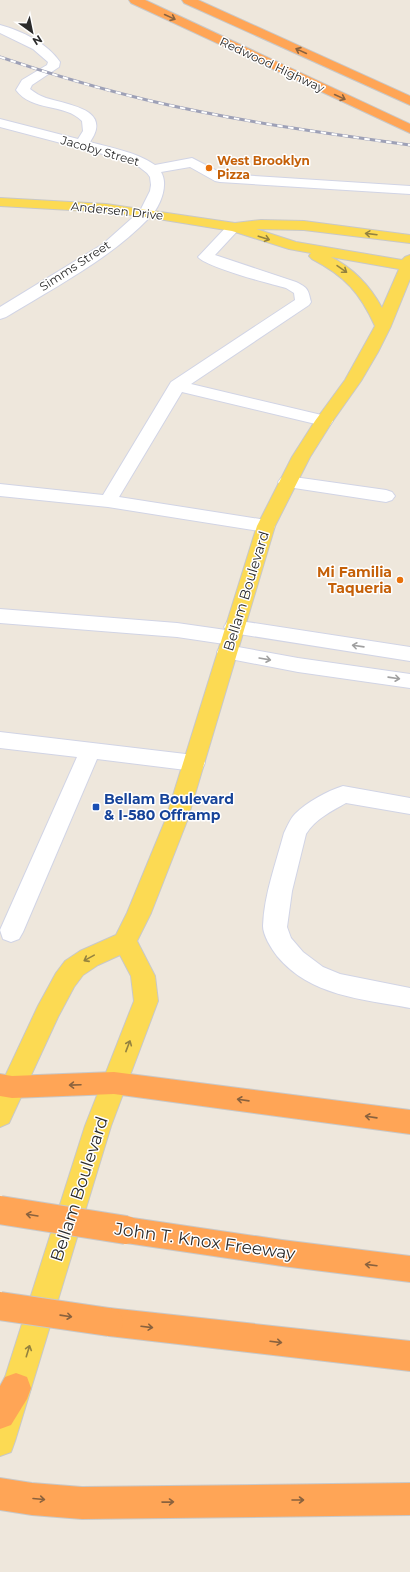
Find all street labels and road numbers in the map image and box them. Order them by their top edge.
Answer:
street label: Redwood Highway [218,34,327,96]
street label: Jacoby Street [58,132,141,169]
street label: Andersen Drive [70,198,164,223]
street label: Simms Street [37,237,113,294]
street label: Bellam Boulevard [219,529,273,653]
street label: Bellam Boulevard [46,1114,112,1264]
street label: John T. Knox Freeway [112,1218,297,1264]

